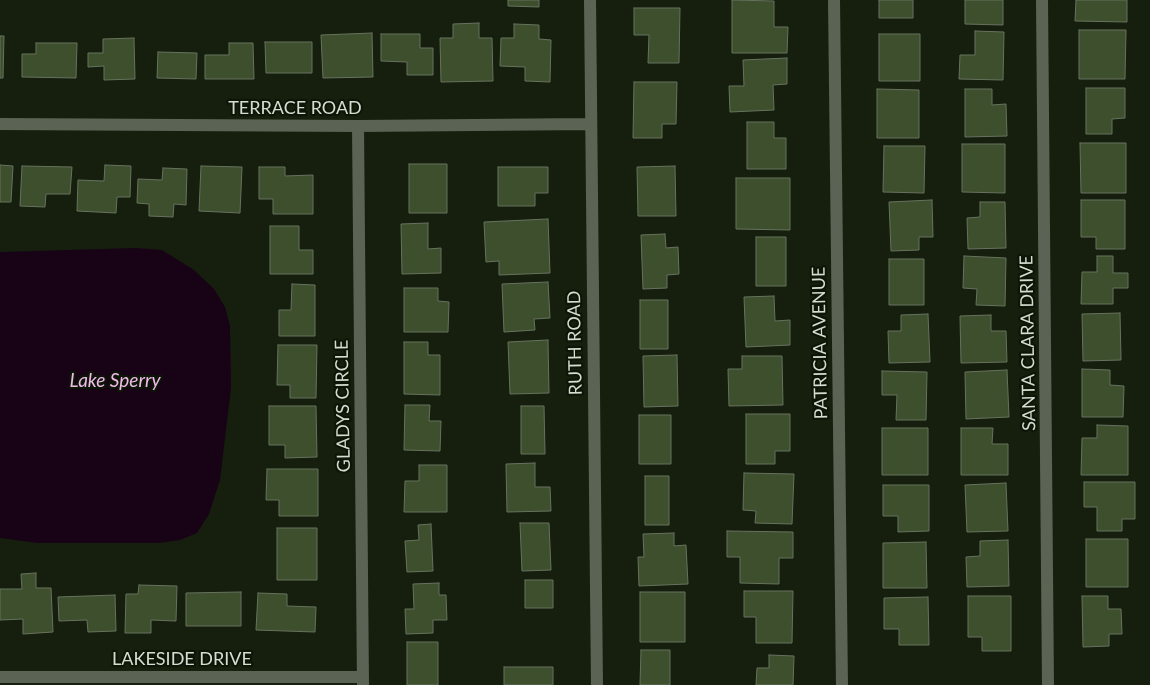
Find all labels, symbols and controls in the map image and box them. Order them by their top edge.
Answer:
street label: TERRACE ROAD [228,97,362,119]
street label: SANTA CLARA DRIVE [1016,255,1040,431]
street label: PATRICIA AVENUE [808,266,832,420]
street label: RUTH ROAD [563,291,587,395]
street label: GLADYS CIRCLE [331,339,355,473]
water label: Lake Sperry [69,370,161,392]
street label: LAKESIDE DRIVE [112,648,252,670]

